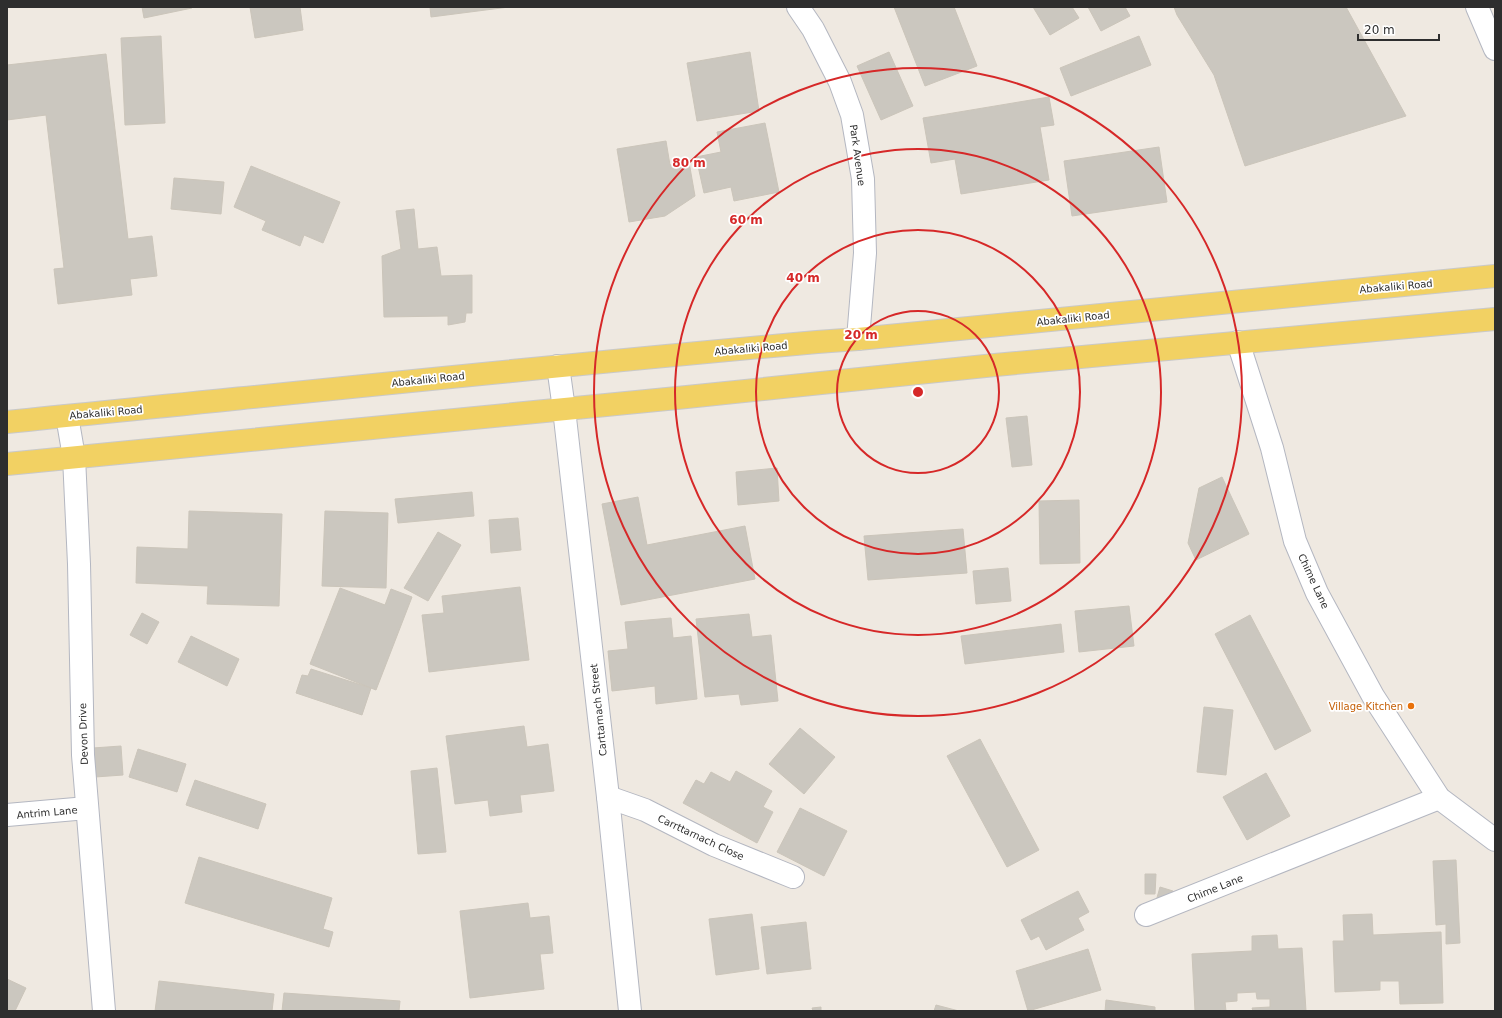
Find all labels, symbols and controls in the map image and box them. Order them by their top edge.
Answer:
scale bar [1358,16,1439,42]
text: 20 m [1364,23,1395,37]
street label: Park Avenue [848,124,867,187]
text: 80 m [672,156,706,170]
text: 60 m [729,213,763,227]
text: 40 m [786,271,820,285]
street label: Abakaliki Road [1359,278,1433,295]
street label: Abakaliki Road [1036,309,1110,328]
text: 20 m [844,328,878,342]
street label: Abakaliki Road [714,340,788,357]
street label: Abakaliki Road [391,370,465,389]
centre of rings [911,385,925,399]
street label: Abakaliki Road [69,404,143,421]
street label: Chime Lane [1296,552,1331,610]
street label: Carttarnach Street [588,663,609,757]
place label: Village Kitchen [1329,701,1403,712]
marker: Village Kitchen [1406,701,1416,711]
street label: Devon Drive [77,703,90,765]
street label: Antrim Lane [16,804,78,821]
street label: Carrttarnach Close [656,813,746,862]
street label: Chime Lane [1186,872,1245,905]

